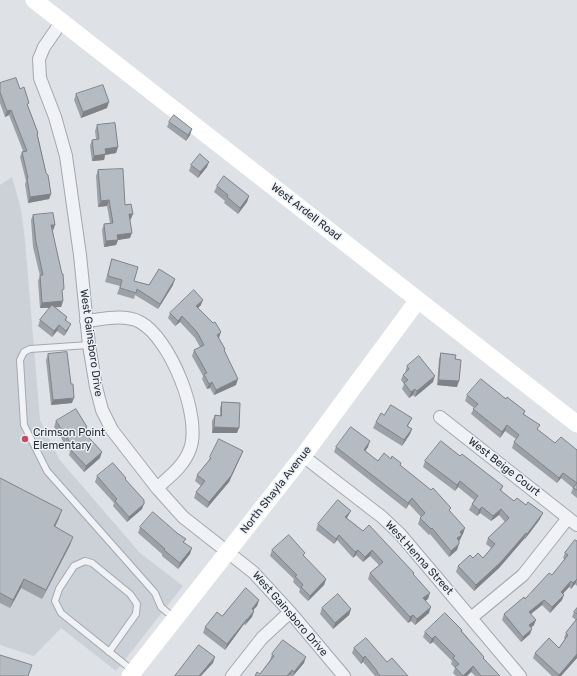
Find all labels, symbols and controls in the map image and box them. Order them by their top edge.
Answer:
street label: West Ardell Road [268,180,344,244]
street label: West Gainsboro Drive [77,288,105,398]
place label: Crimson Point Elementary [33,426,105,452]
marker: Crimson Point Elementary [20,434,30,444]
street label: West Beige Court [465,435,543,499]
street label: North Shayla Avenue [238,444,314,536]
street label: West Henna Street [382,518,456,598]
street label: West Gainsboro Drive [250,569,330,659]

